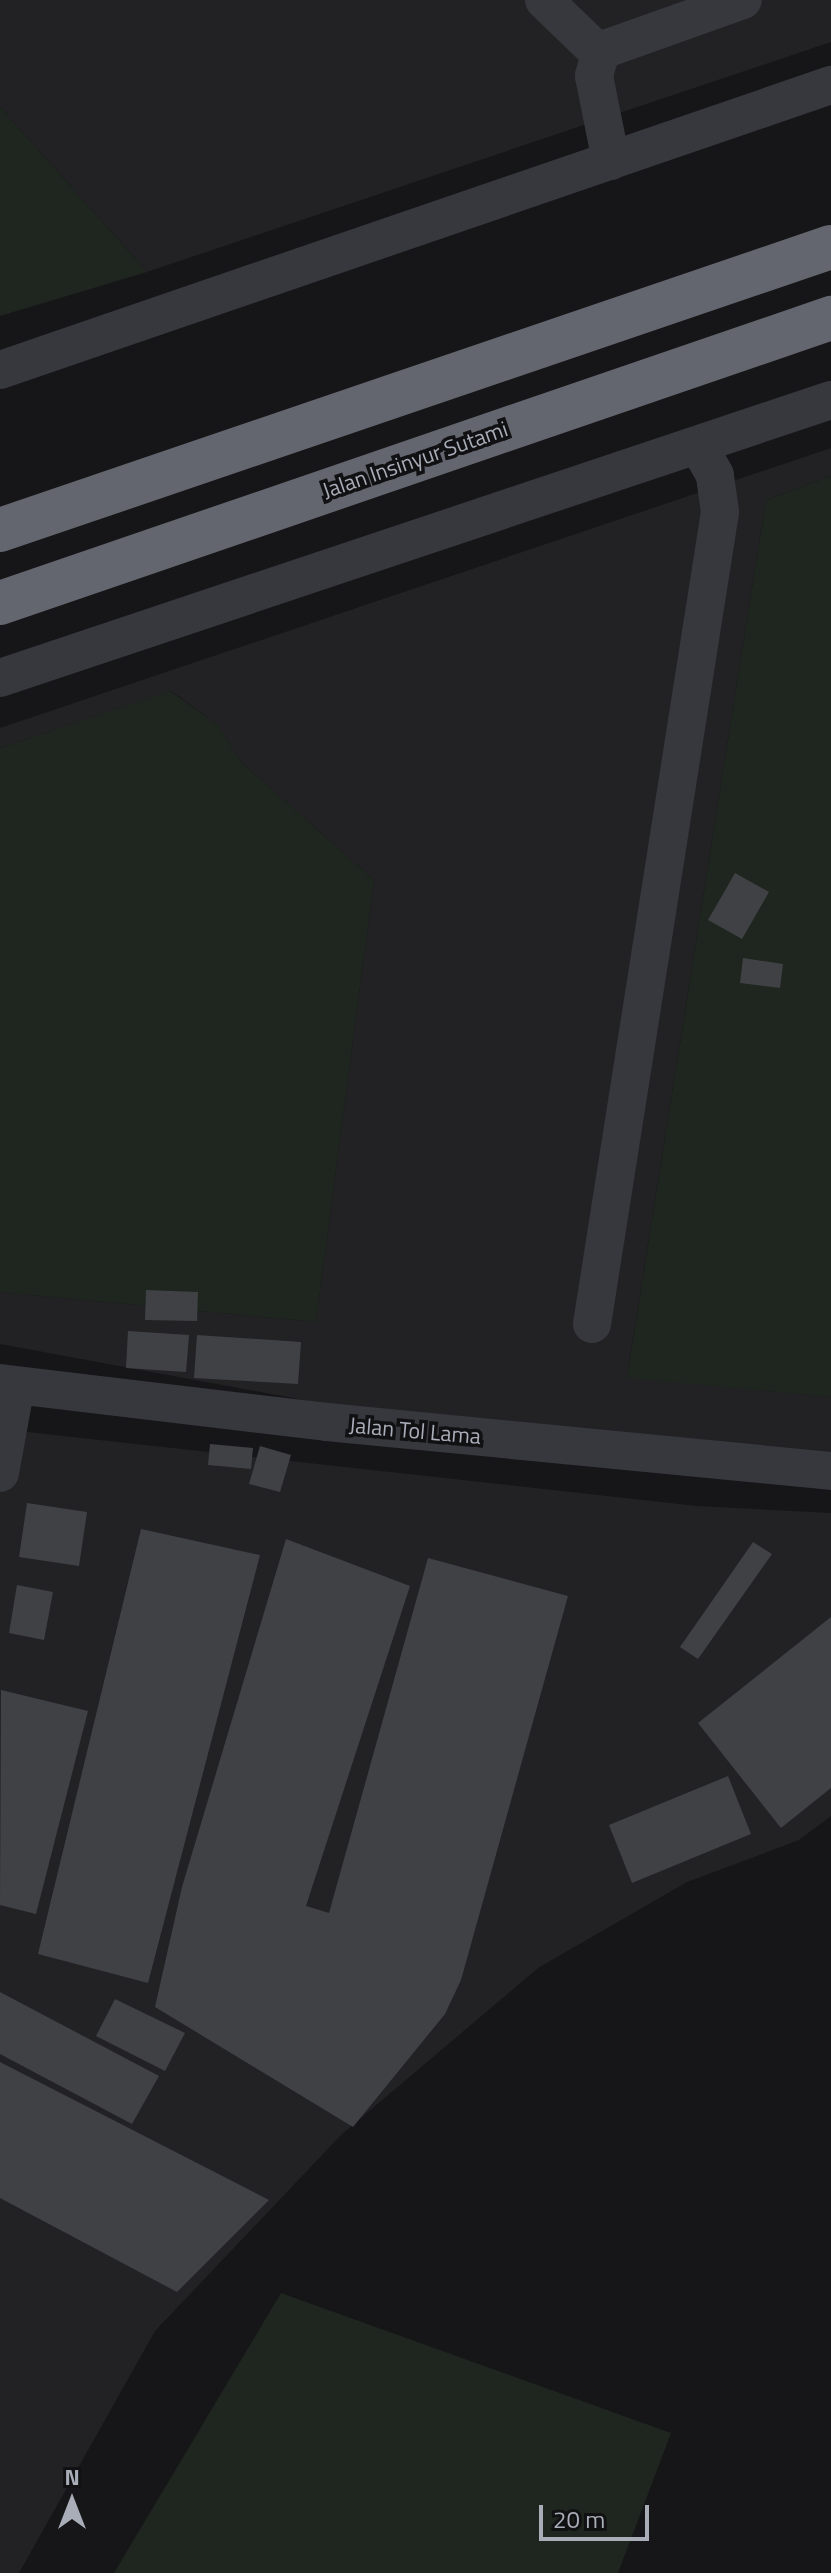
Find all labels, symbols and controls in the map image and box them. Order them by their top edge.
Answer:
street label: Jalan Insinyur Sutami [319,416,511,504]
street label: Jalan Tol Lama [348,1412,482,1450]
text: N [64,2460,80,2494]
north arrow [32,2461,112,2541]
scale bar [543,2489,653,2539]
text: 20 m [553,2501,605,2537]

